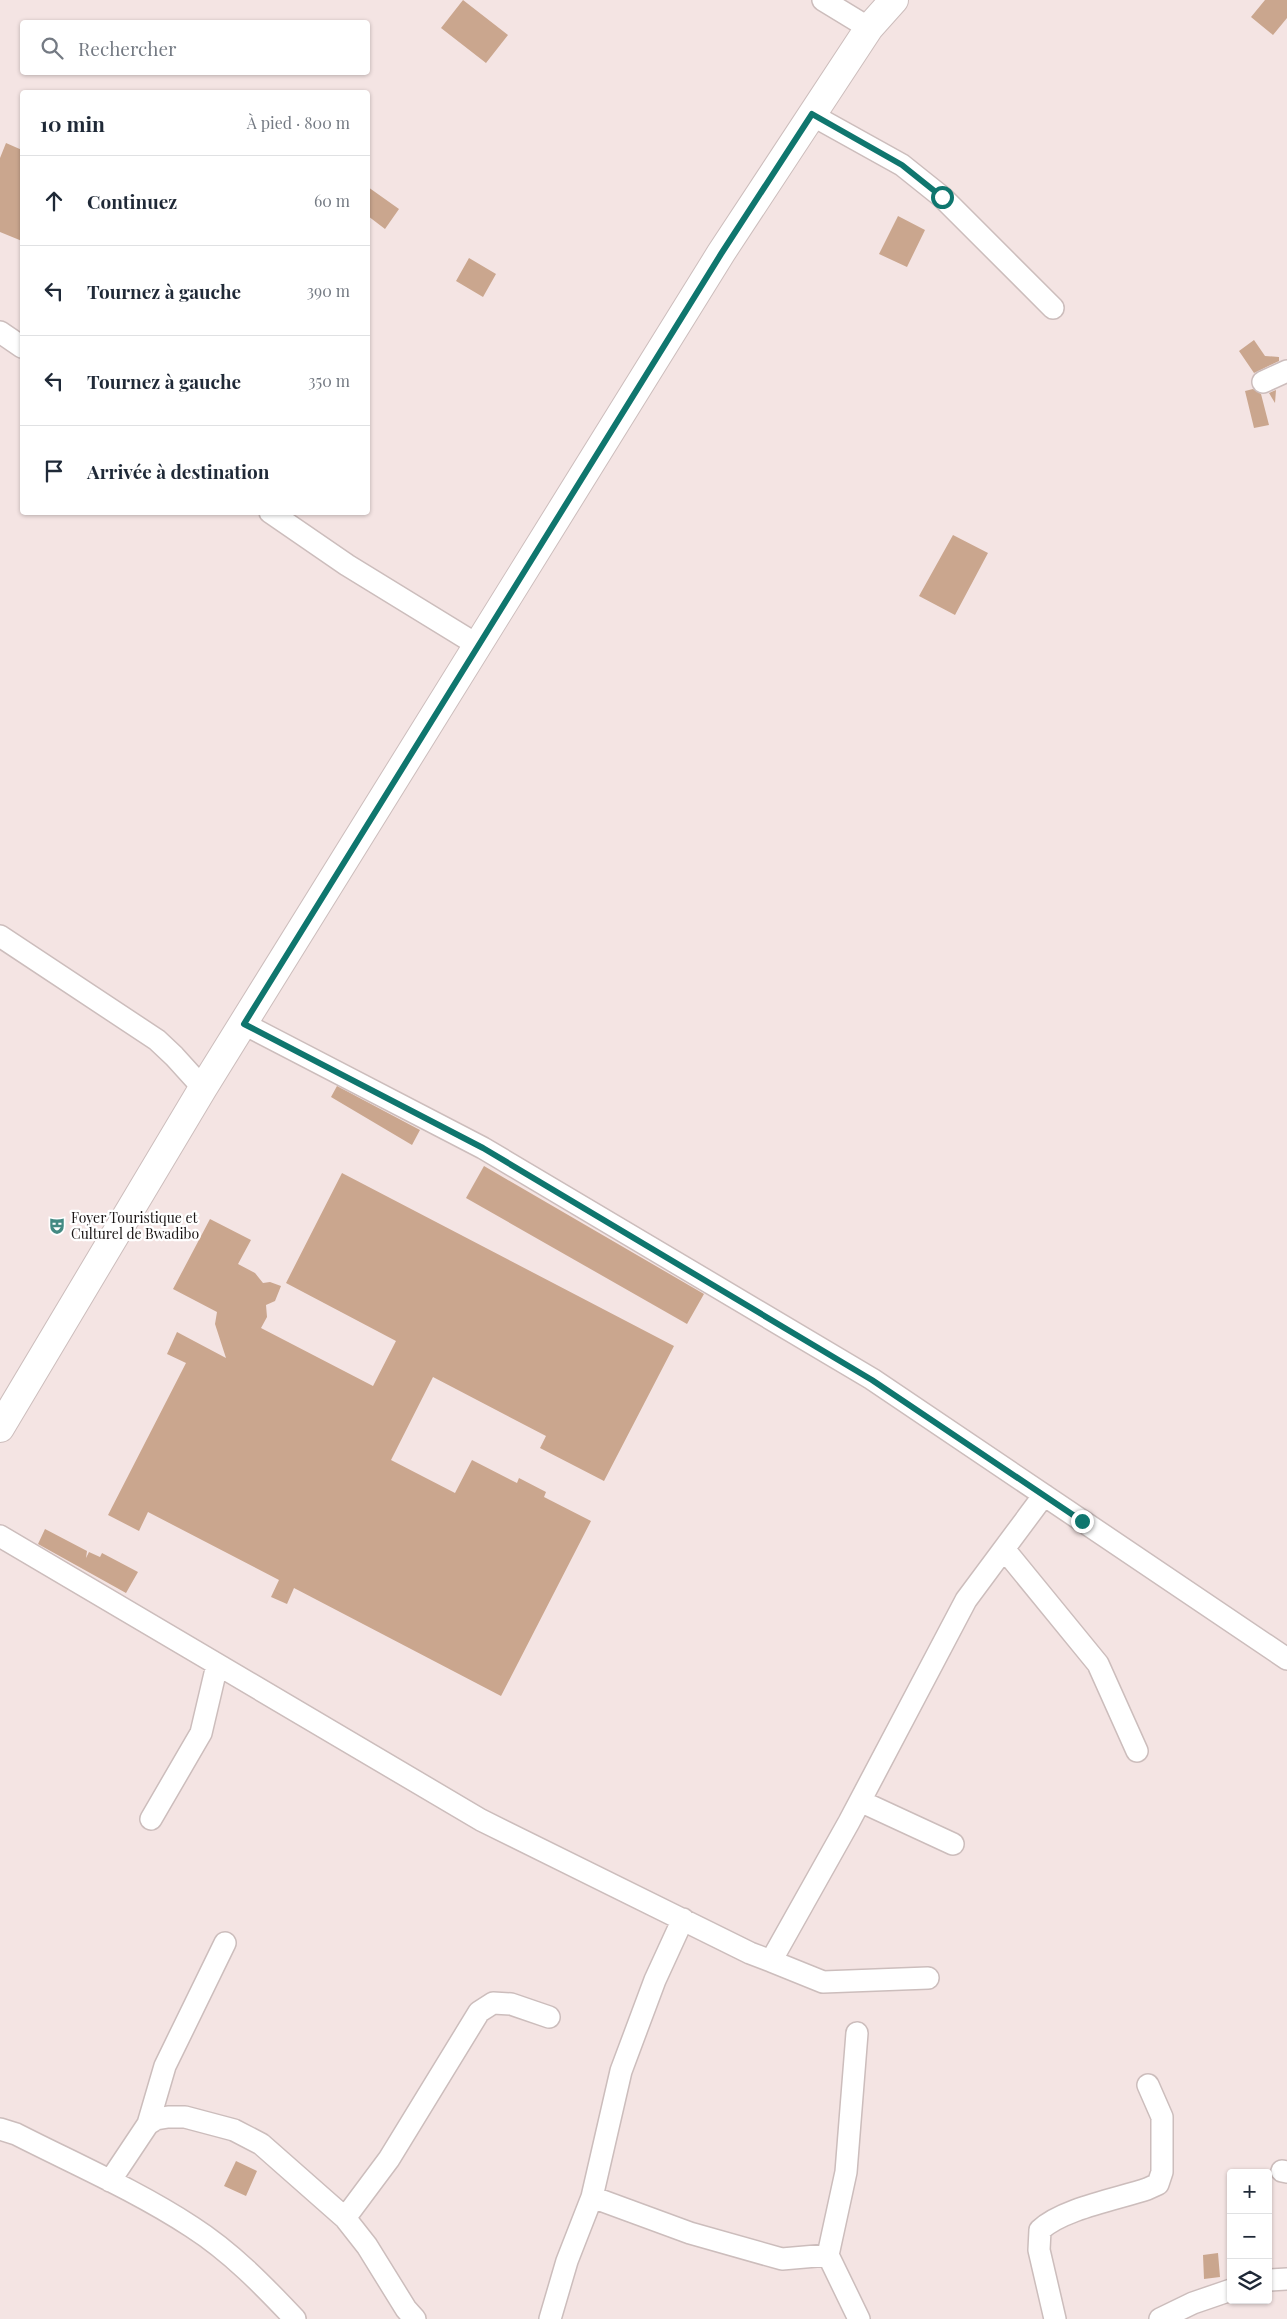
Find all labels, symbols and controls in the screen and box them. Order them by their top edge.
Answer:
search box [20,20,370,75]
icon: search [38,34,66,62]
text: Rechercher [78,35,177,61]
text: 10 min [40,109,105,137]
text: À pied · 800 m [247,112,350,133]
route start [931,186,954,209]
icon: ahead [40,187,68,215]
text: Continuez [87,188,177,214]
text: 60 m [314,190,350,211]
icon: left [40,277,68,305]
text: Tournez à gauche [87,278,241,304]
text: 390 m [307,280,350,301]
icon: left [40,367,68,395]
text: Tournez à gauche [87,368,241,394]
text: 350 m [308,370,350,391]
icon: arrive [40,457,68,485]
text: Arrivée à destination [87,458,269,484]
place label: Foyer Touristique et Culturel de Bwadibo [71,1208,199,1243]
theatre icon: Foyer Touristique et Culturel de Bwadibo [47,1216,67,1236]
route end [1071,1510,1094,1533]
map controls [1227,2169,1272,2304]
button: + [1227,2169,1272,2214]
button: − [1227,2214,1272,2259]
button: layers [1227,2259,1272,2304]

